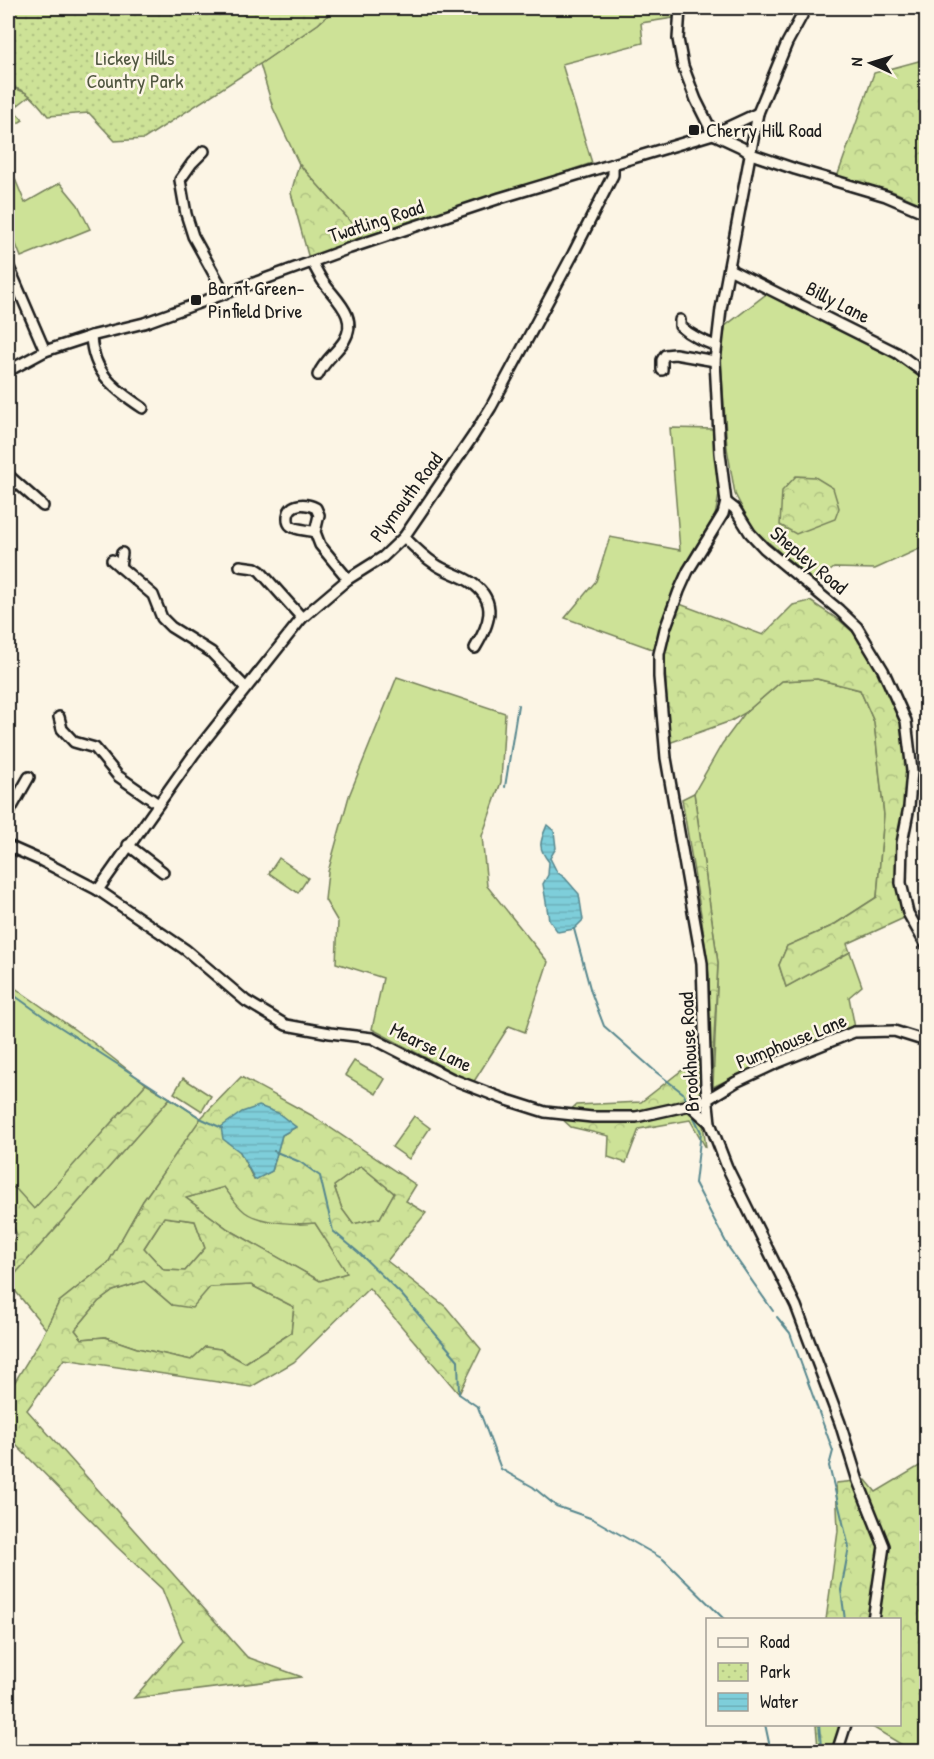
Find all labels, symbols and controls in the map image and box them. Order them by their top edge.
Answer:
north arrow [841,33,901,93]
park label: Lickey Hills Country Park [86,44,184,94]
text: N [845,56,867,67]
place label: Cherry Hill Road [706,116,822,143]
marker: Cherry Hill Road [687,123,701,137]
street label: Twatling Road [325,192,427,249]
place label: Barnt Green- Pinfield Drive [208,274,305,324]
street label: Billy Lane [802,274,875,329]
marker: Barnt Green- Pinfield Drive [189,293,203,307]
street label: Plymouth Road [363,446,448,547]
street label: Shepley Road [765,519,854,600]
street label: Brookhouse Road [672,991,705,1113]
street label: Pumphouse Lane [732,1006,850,1075]
street label: Mearse Lane [386,1015,477,1078]
legend [706,1618,901,1726]
text: Road [760,1629,790,1654]
text: Park [760,1659,791,1684]
text: Water [760,1689,798,1714]

